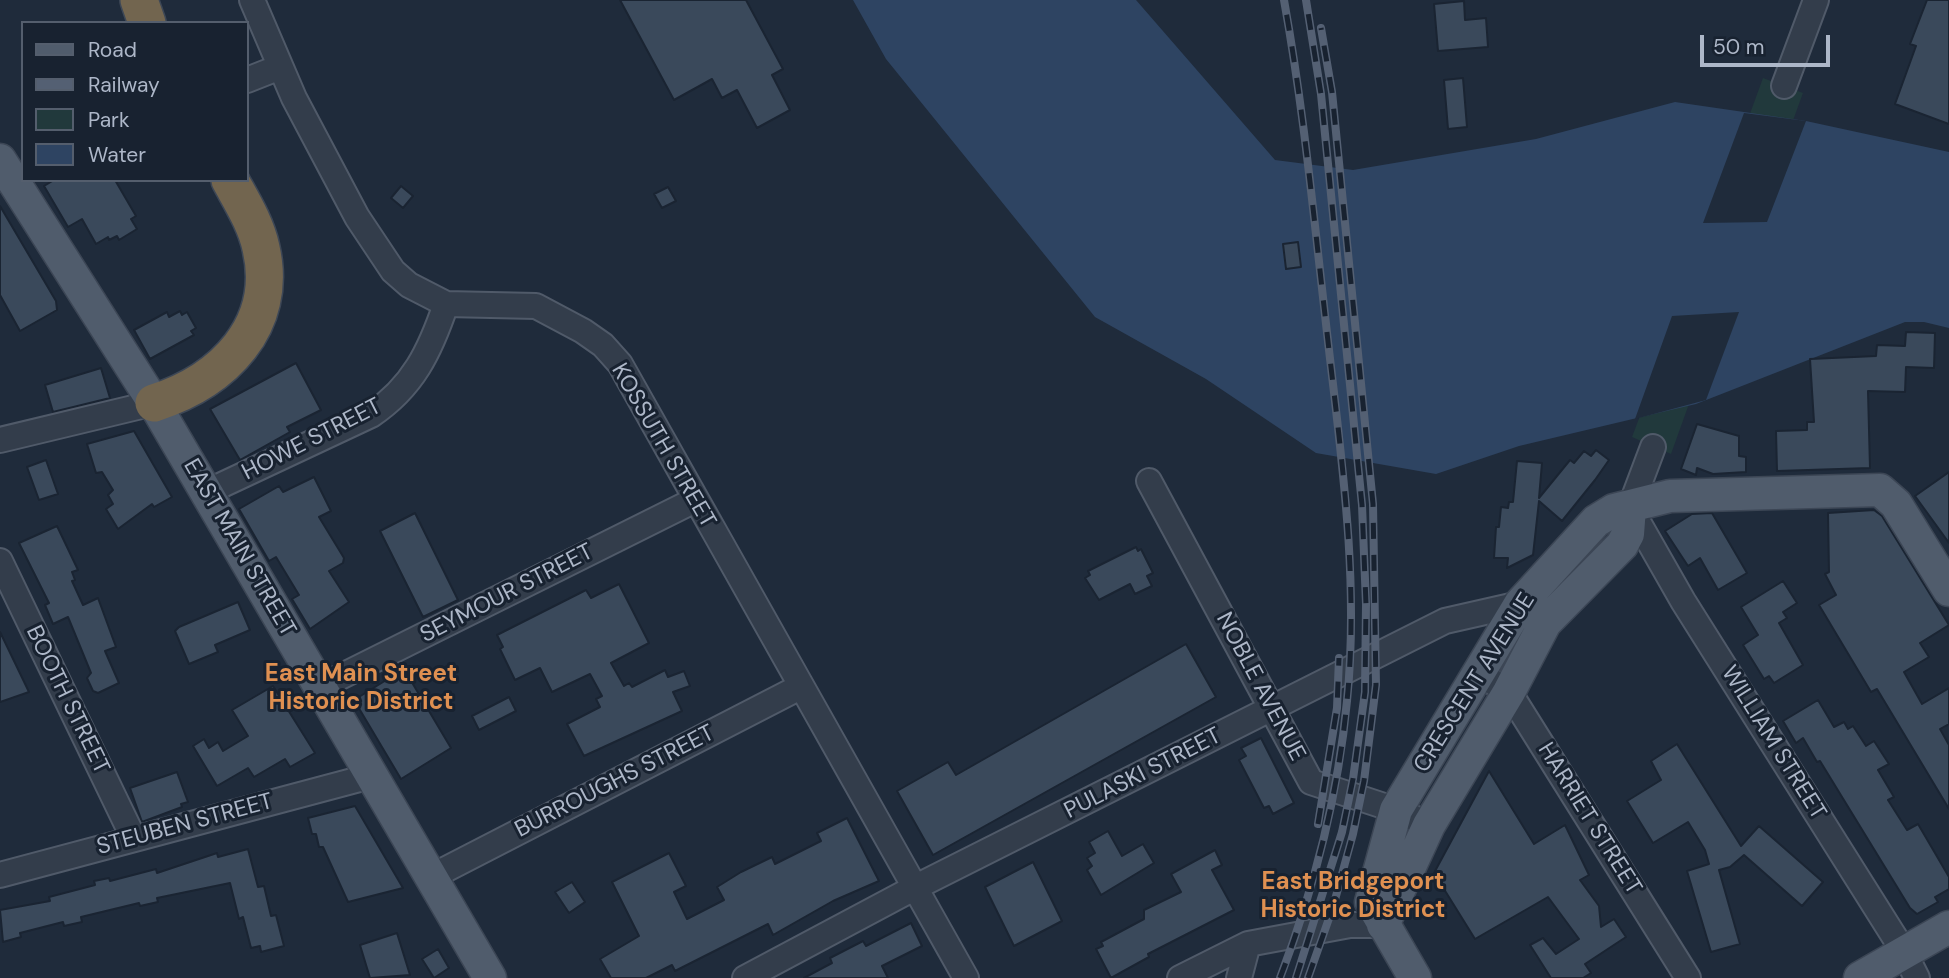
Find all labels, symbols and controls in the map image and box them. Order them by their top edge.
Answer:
legend [21,21,248,182]
scale bar [1704,21,1834,65]
text: 50 m [1713,33,1764,61]
text: Road [88,36,137,64]
text: Railway [88,71,160,99]
text: Park [88,106,129,134]
text: Water [88,141,146,169]
street label: KOSSUTH STREET [605,359,721,533]
street label: HOWE STREET [238,393,386,487]
street label: EAST MAIN STREET [177,454,301,642]
street label: SEYMOUR STREET [416,539,598,649]
street label: CRESCENT AVENUE [1409,588,1541,778]
street label: NOBLE AVENUE [1209,608,1311,766]
street label: BOOTH STREET [19,621,115,779]
district label: East Main Street Historic District [265,661,457,717]
street label: WILLIAM STREET [1715,661,1831,825]
street label: BURROUGHS STREET [511,720,719,844]
street label: PULASKI STREET [1060,723,1226,825]
street label: HARRIET STREET [1531,738,1647,900]
street label: STEUBEN STREET [94,788,276,862]
district label: East Bridgeport Historic District [1260,869,1446,925]

